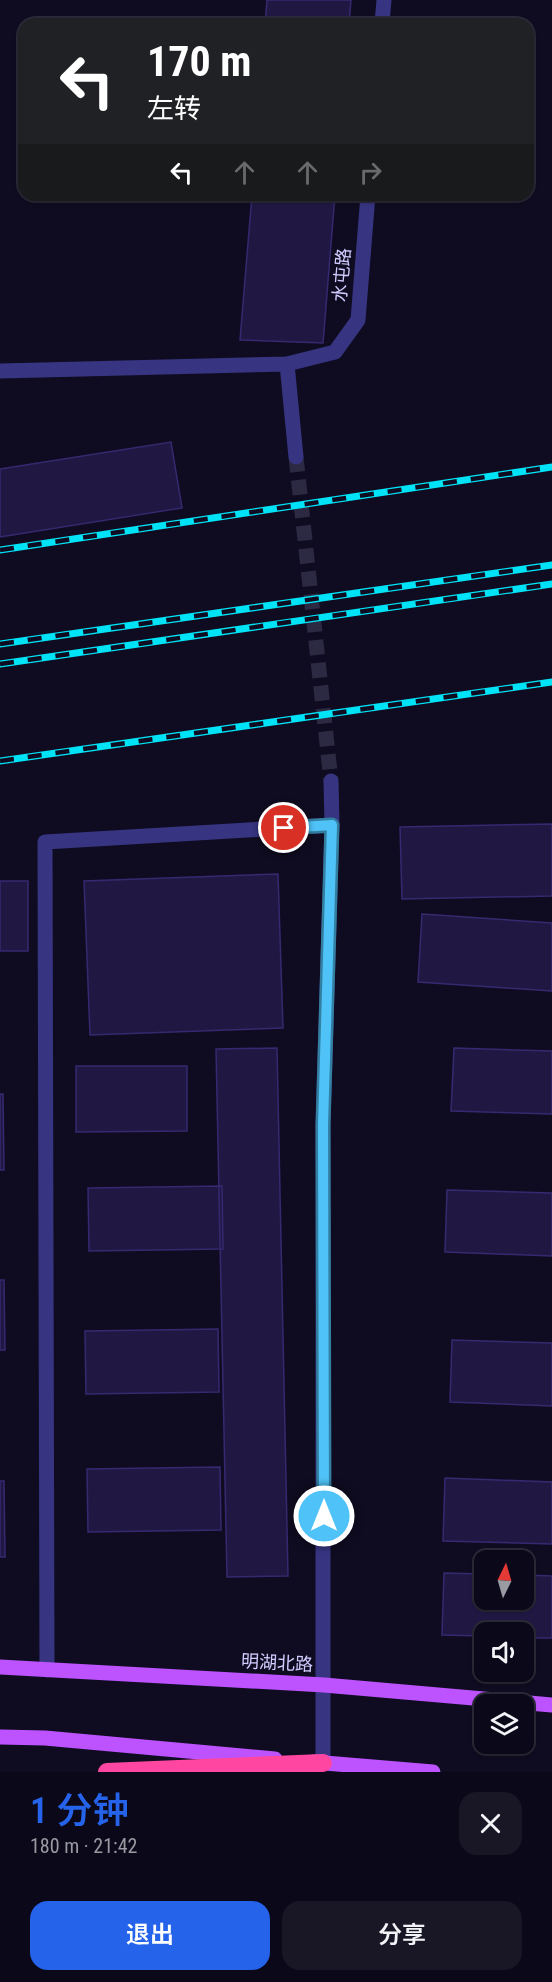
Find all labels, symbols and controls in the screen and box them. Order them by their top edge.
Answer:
text: 170 m [147,37,252,86]
icon: left [48,42,126,120]
text: 左转 [147,93,201,125]
icon: left [165,156,198,189]
icon: ahead [228,156,261,189]
icon: ahead [291,156,324,189]
icon: right [354,156,387,189]
street label: 水屯路 [329,247,354,303]
pin [258,802,309,853]
icon: arrive [267,811,300,844]
position arrow [292,1484,356,1548]
north arrow [474,1550,534,1610]
map controls [474,1550,534,1754]
button: sound [474,1622,534,1682]
street label: 明湖北路 [241,1650,314,1675]
button: layers [474,1694,534,1754]
text: 1 分钟 [30,1790,128,1832]
button: close [459,1792,522,1855]
text: 180 m · 21:42 [30,1834,137,1858]
button: 退出 [30,1901,270,1970]
button: 分享 [282,1901,522,1970]

